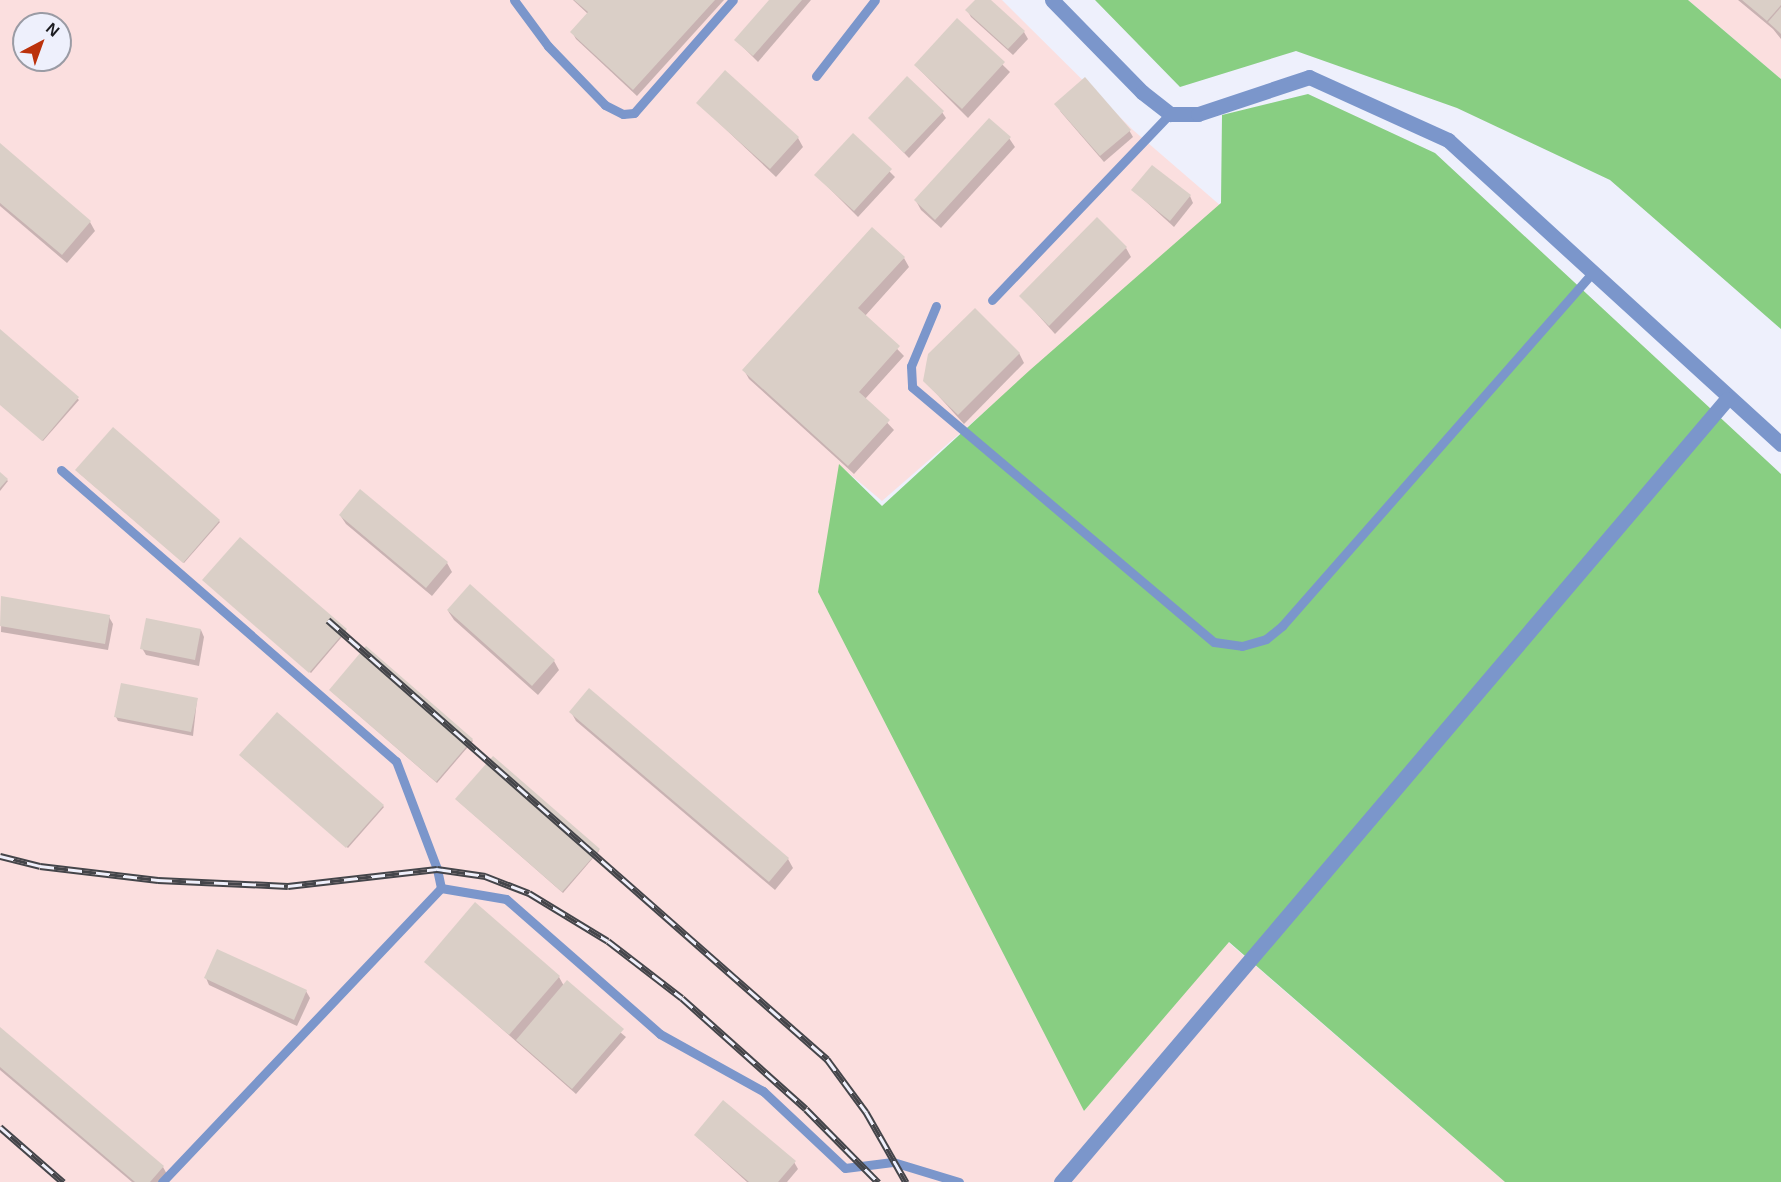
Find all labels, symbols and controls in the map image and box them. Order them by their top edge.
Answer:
north arrow [12,12,72,72]
text: N [43,19,63,40]

